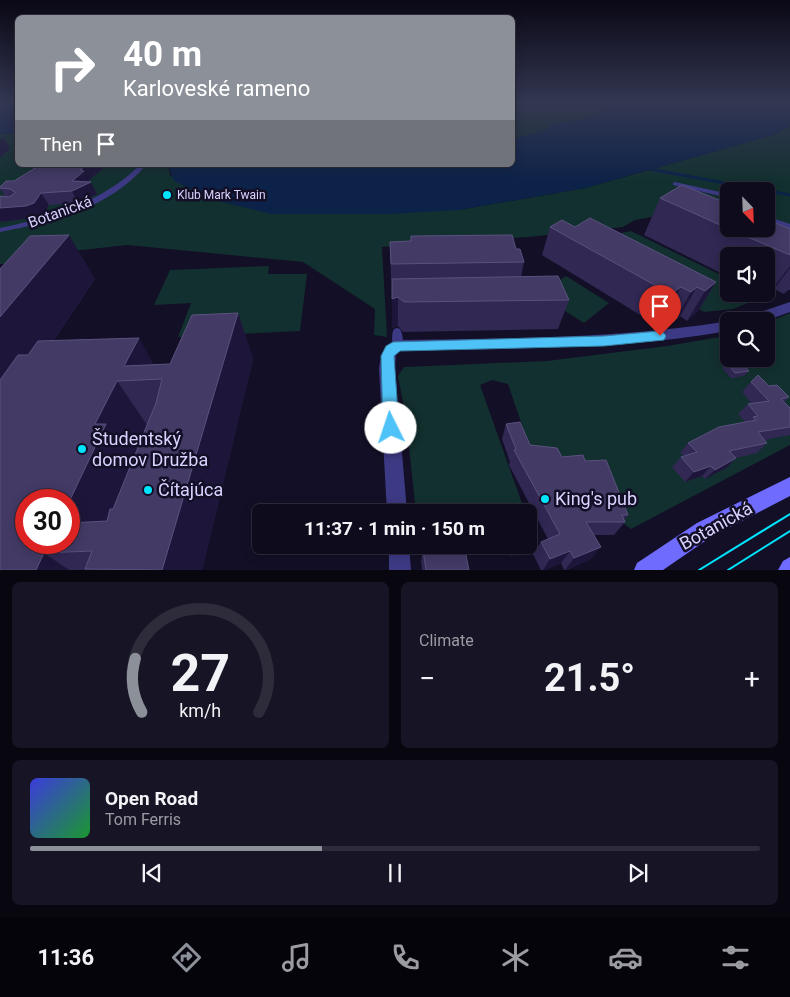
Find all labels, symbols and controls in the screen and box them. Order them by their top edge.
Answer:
text: 40 m [123,34,202,75]
icon: right [40,35,105,100]
text: Karloveské rameno [123,76,310,101]
icon: arrive [92,130,120,158]
text: Then [40,133,82,156]
north arrow [720,182,775,238]
map controls [720,182,775,367]
place label: Klub Mark Twain [177,188,266,202]
marker: Klub Mark Twain [161,189,173,201]
street label: Botanická [26,192,94,232]
button: sound [720,247,775,302]
pin [639,285,681,336]
icon: arrive [646,292,674,320]
button: search [720,312,775,367]
position arrow [364,401,416,453]
place label: Študentský domov Družba [92,428,208,470]
marker: Študentský domov Družba [76,443,88,455]
place label: Čítajúca [158,479,223,500]
marker: Čítajúca [142,484,154,496]
place label: King's pub [555,488,637,509]
speed limit sign: 30 [15,489,80,554]
marker: King's pub [539,493,551,505]
street label: Botanická [676,497,756,554]
text: 11:37 · 1 min · 150 m [304,517,485,540]
text: Climate [419,631,474,650]
text: 27 [171,643,230,704]
text: 21.5° [544,656,635,700]
text: − [419,662,435,695]
text: + [744,662,760,695]
text: km/h [180,700,221,721]
text: Open Road [105,787,198,810]
text: Tom Ferris [105,810,181,829]
icon: previous [138,859,166,887]
icon: pause [381,859,409,887]
icon: next [624,859,652,887]
icon: directions [169,940,204,975]
icon: music [279,940,314,975]
icon: phone [388,940,423,975]
icon: climate [498,940,533,975]
icon: car [608,940,643,975]
icon: filters [718,940,753,975]
text: 11:36 [37,945,94,970]

